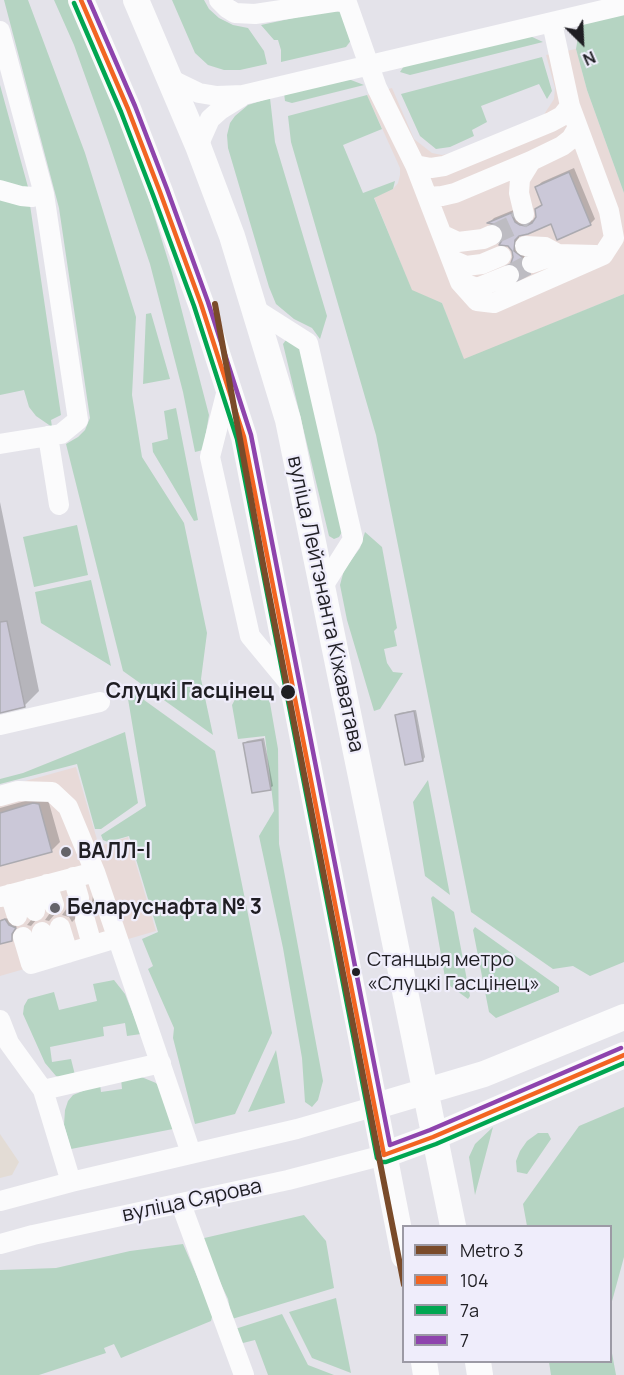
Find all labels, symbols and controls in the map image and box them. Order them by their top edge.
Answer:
north arrow [552,12,612,72]
text: N [580,46,599,71]
street label: вуліца Лейтэнанта Кіжаватава [281,454,369,754]
place label: Слуцкі Гасцінец [106,679,274,705]
marker: Слуцкі Гасцінец [279,683,297,701]
place label: ВАЛЛ-І [78,839,151,865]
marker: ВАЛЛ-І [59,845,73,859]
place label: Беларуснафта № 3 [67,895,262,921]
marker: Беларуснафта № 3 [48,901,62,915]
place label: Станцыя метро «Слуцкі Гасцінец» [367,948,540,995]
marker: Станцыя метро «Слуцкі Гасцінец» [350,966,362,978]
street label: вуліца Сярова [120,1174,264,1228]
legend [402,1225,612,1363]
text: Metro 3 [460,1238,523,1262]
text: 104 [460,1268,489,1292]
text: 7а [460,1298,479,1322]
text: 7 [460,1328,469,1352]

